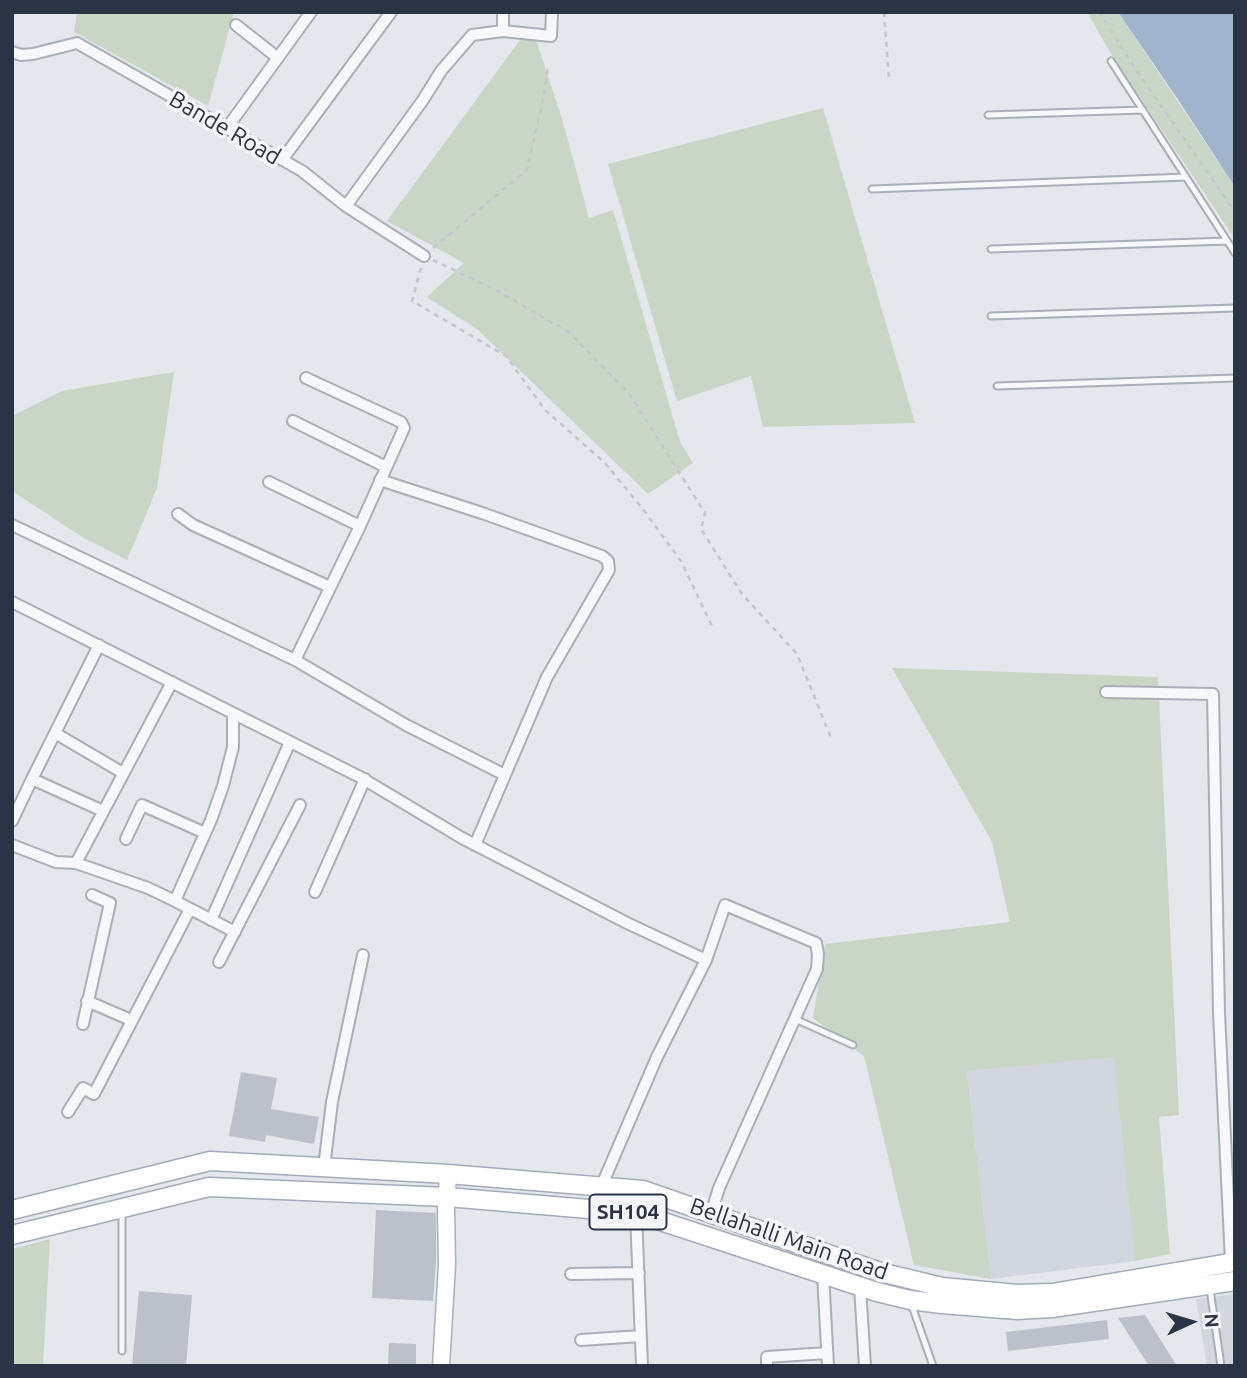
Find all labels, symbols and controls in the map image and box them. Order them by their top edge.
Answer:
street label: Bande Road [164,85,286,171]
street label: Bellahalli Main Road [686,1192,892,1286]
road number: SH104 [590,1194,666,1230]
north arrow [1156,1287,1226,1357]
text: N [1200,1313,1223,1328]

